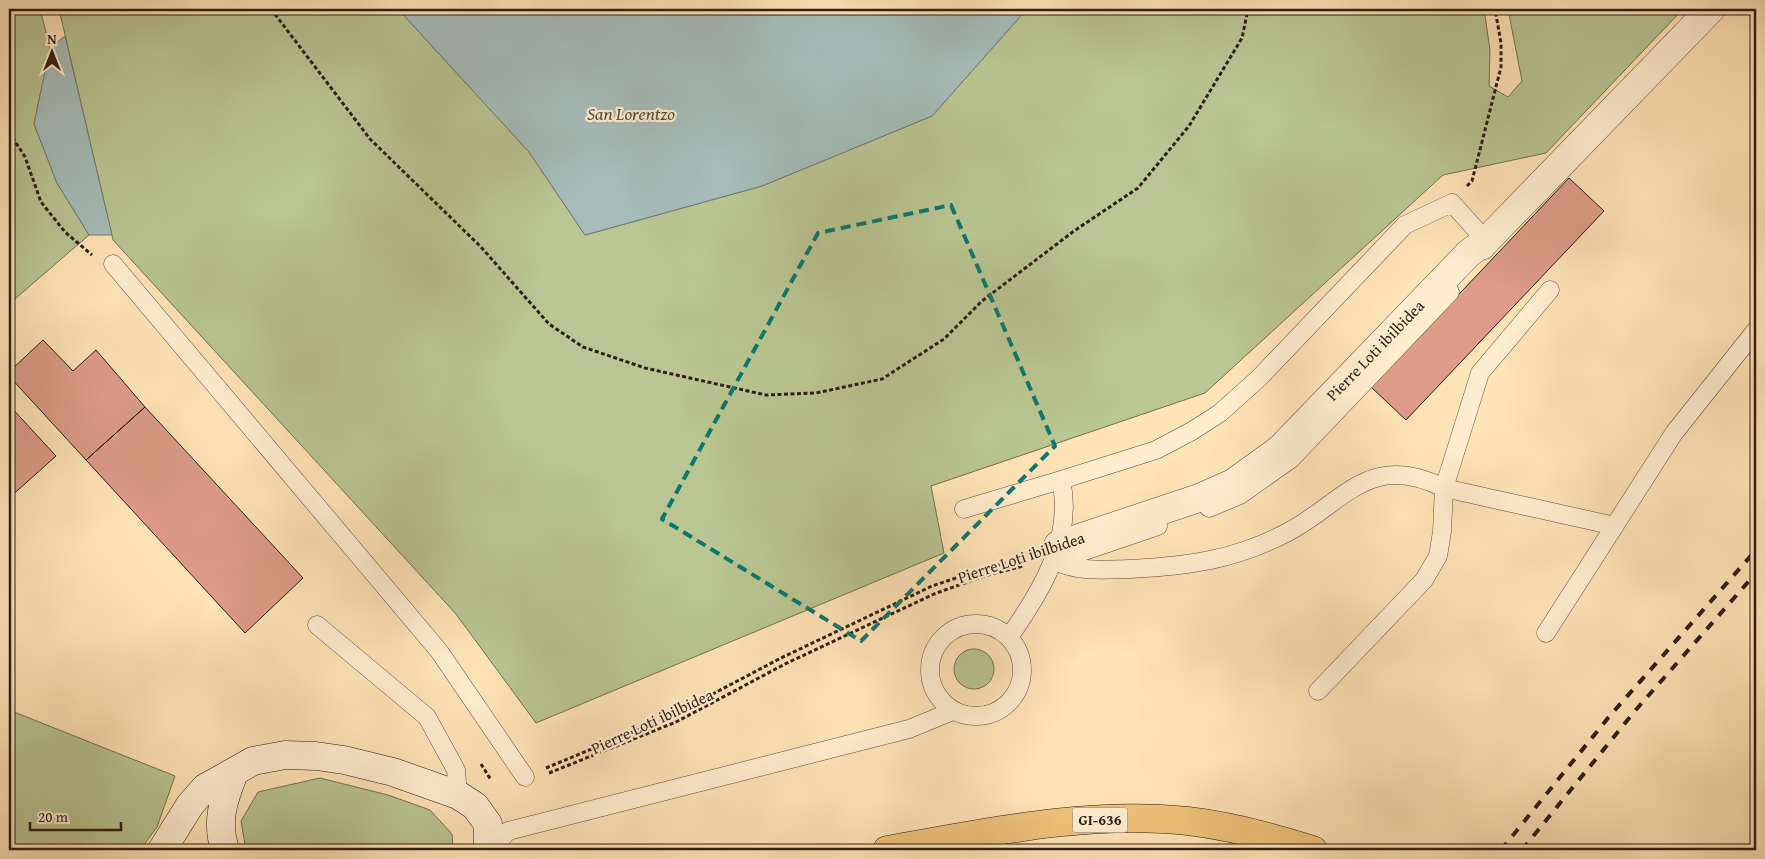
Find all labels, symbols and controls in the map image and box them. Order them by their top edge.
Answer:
north arrow [28,28,78,78]
text: N [47,29,57,49]
water label: San Lorentzo [587,100,675,127]
street label: Pierre Loti ibilbidea [1320,294,1430,406]
street label: Pierre Loti ibilbidea [954,525,1088,589]
street label: Pierre Loti ibilbidea [587,682,717,760]
scale bar [30,799,121,831]
text: 20 m [38,806,69,827]
road number: GI-636 [1072,808,1128,832]

